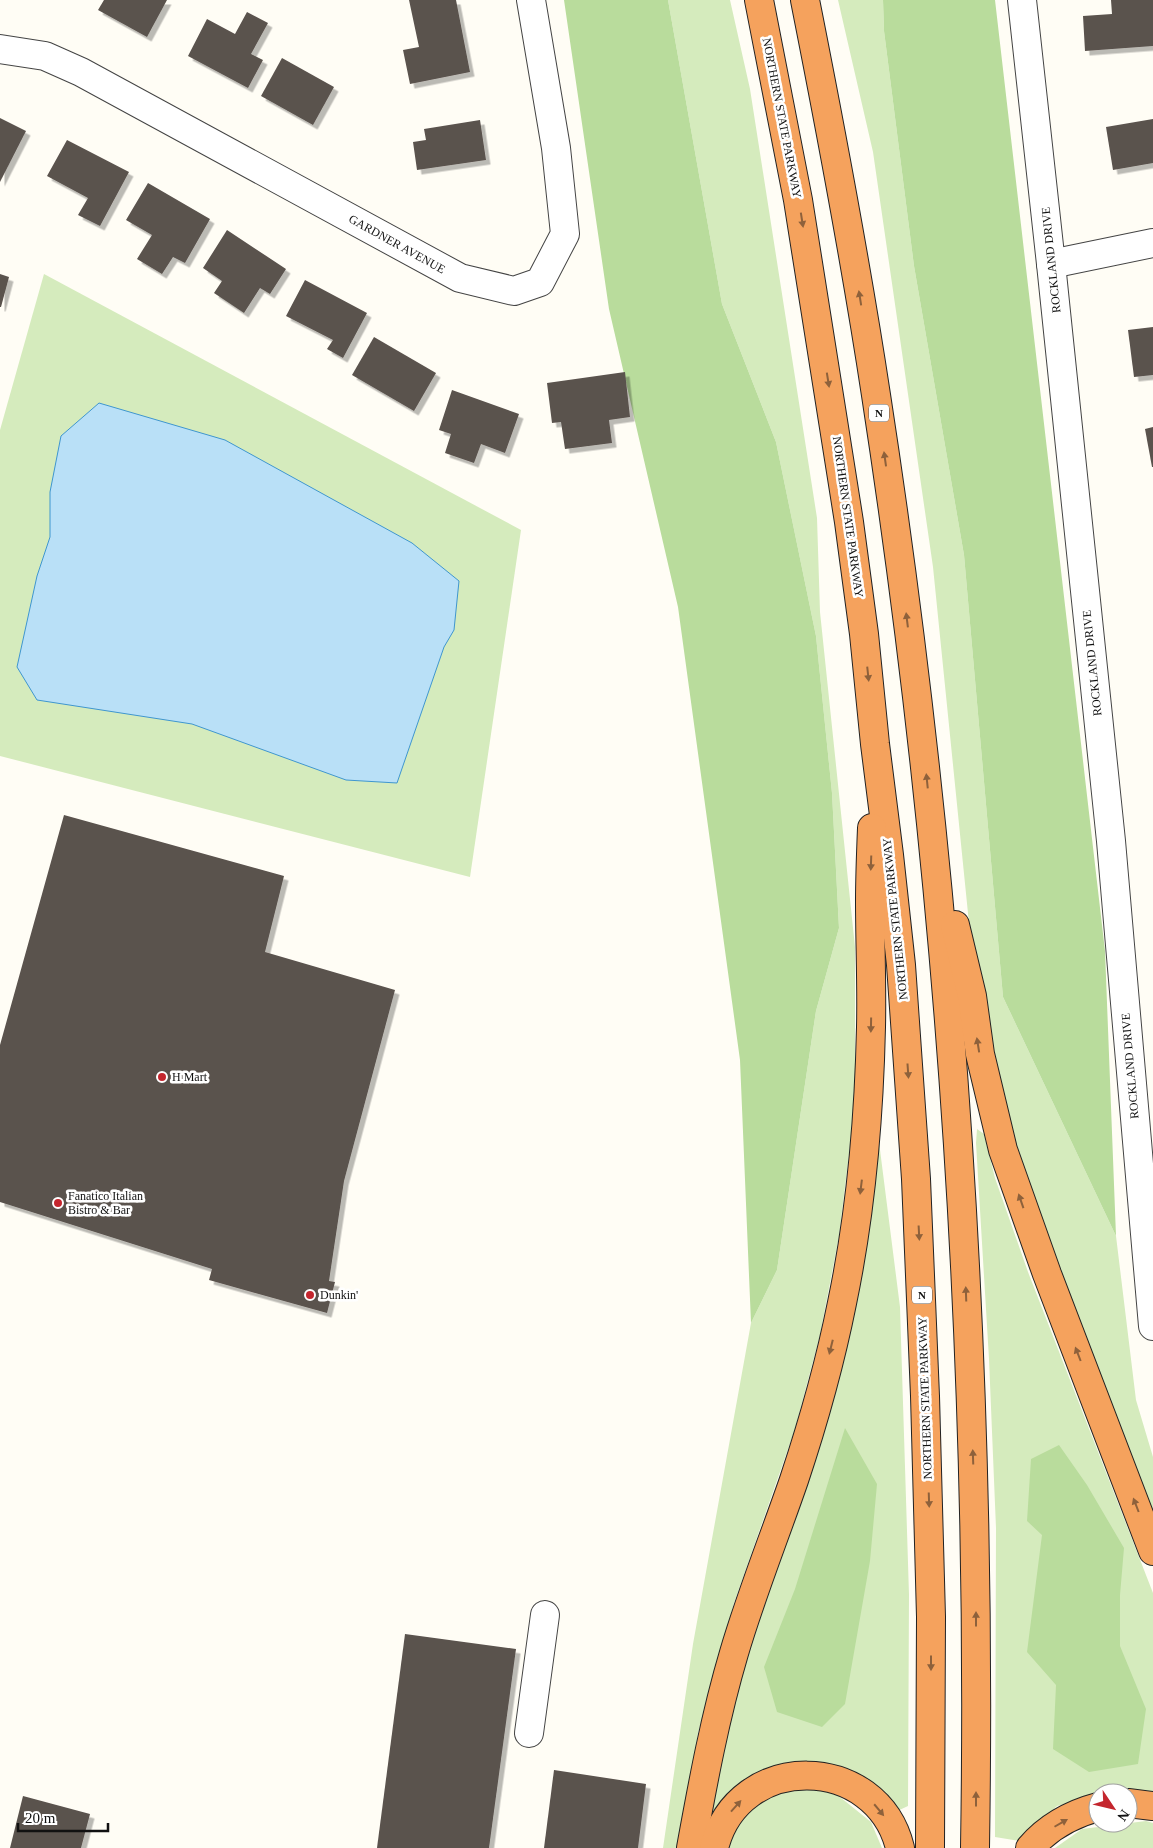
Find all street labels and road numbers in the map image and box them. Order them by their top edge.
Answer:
street label: NORTHERN STATE PARKWAY [760,37,804,200]
street label: ROCKLAND DRIVE [1038,206,1064,314]
street label: GARDNER AVENUE [346,212,448,276]
road number: N [869,404,889,422]
street label: NORTHERN STATE PARKWAY [830,435,866,599]
street label: ROCKLAND DRIVE [1079,609,1105,717]
street label: NORTHERN STATE PARKWAY [879,837,910,1001]
street label: ROCKLAND DRIVE [1118,1012,1142,1120]
road number: N [912,1286,932,1304]
street label: NORTHERN STATE PARKWAY [915,1316,935,1480]

